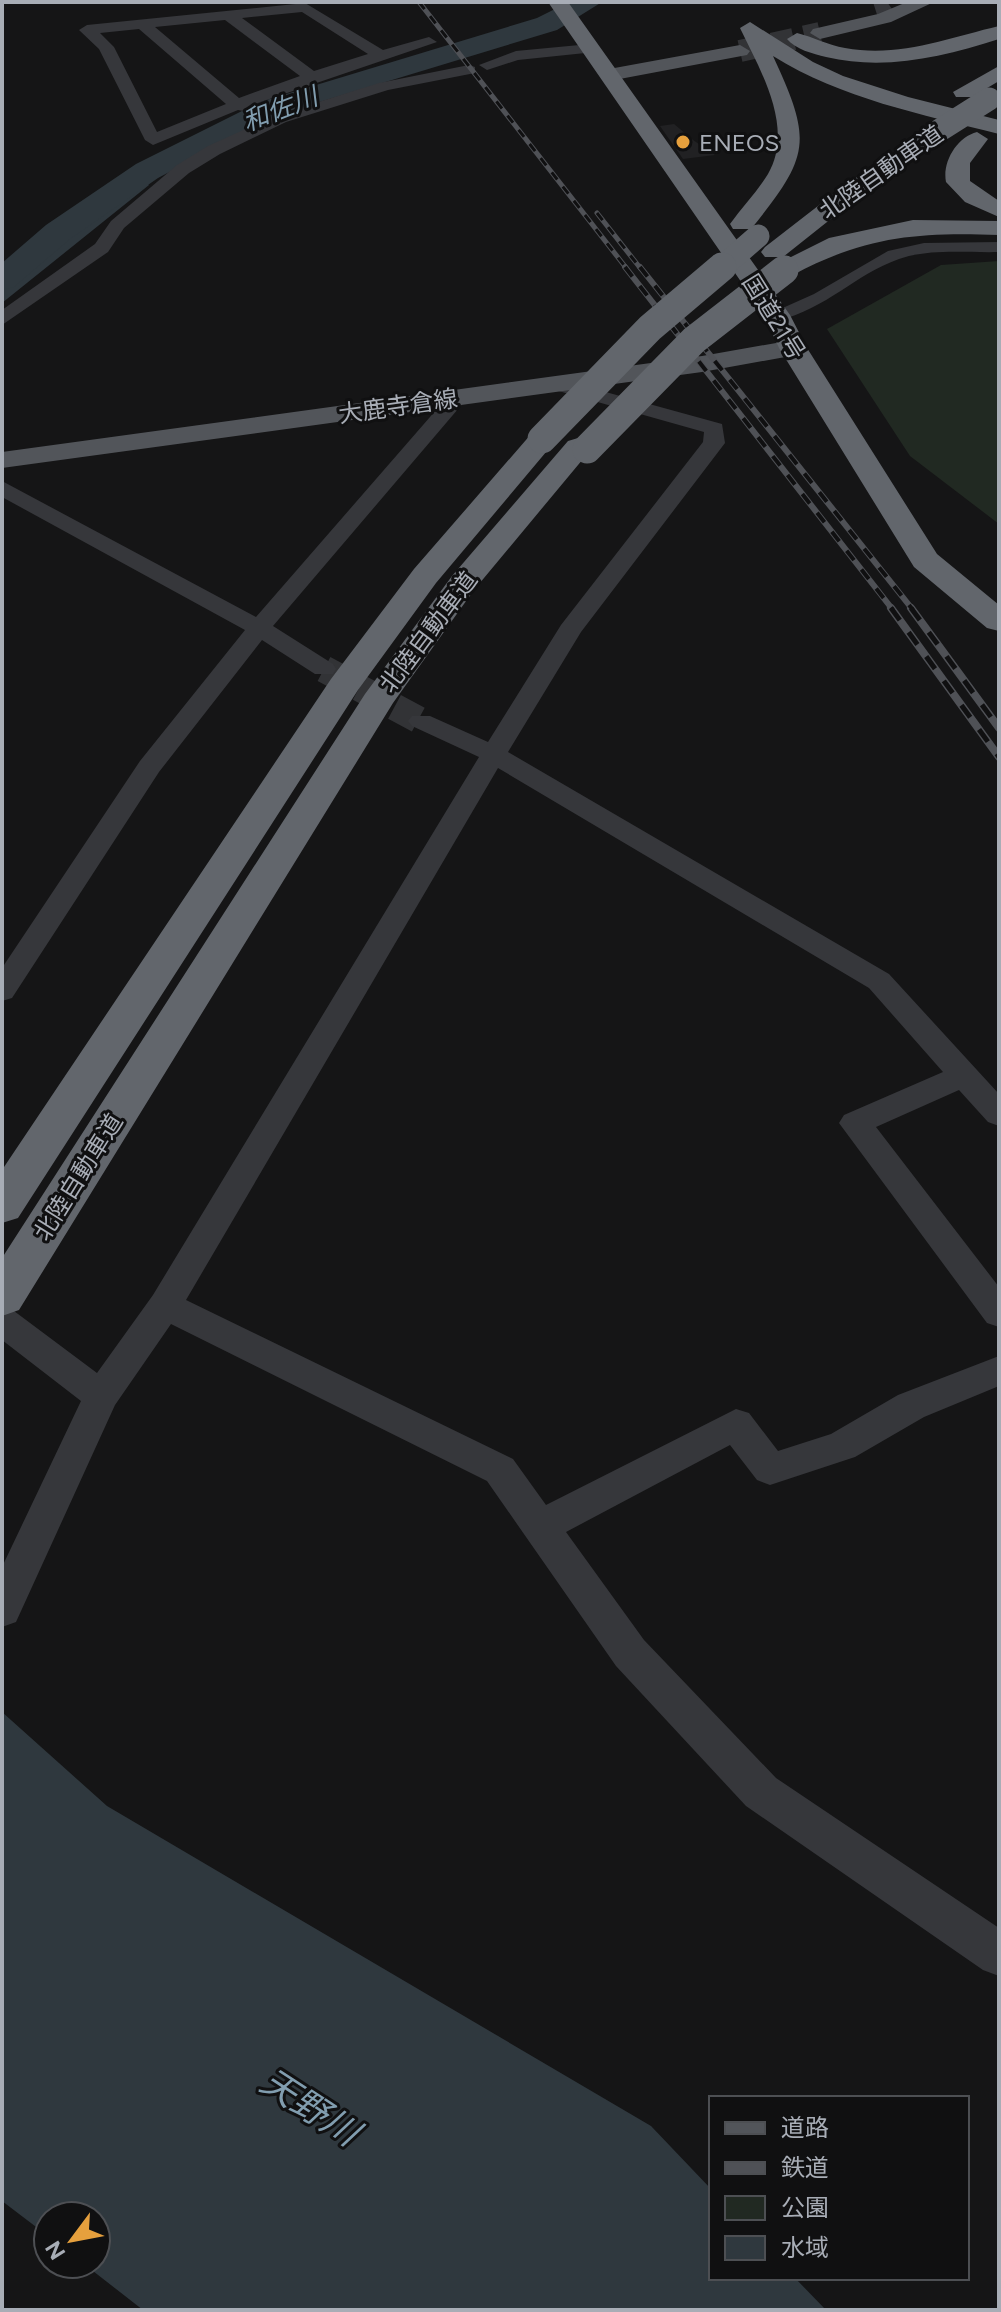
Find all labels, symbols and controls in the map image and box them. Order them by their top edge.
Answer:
water label: 和佐川 [238,79,325,138]
street label: 北陸自動車道 [814,119,948,225]
place label: ENEOS [699,128,779,157]
marker: ENEOS [674,133,692,151]
street label: 国道21号 [736,269,812,365]
street label: 大鹿寺倉線 [337,383,459,429]
street label: 北陸自動車道 [373,566,483,698]
street label: 北陸自動車道 [28,1108,128,1246]
water label: 天野川 [253,2060,370,2157]
legend [709,2096,969,2280]
text: 道路 [781,2113,829,2142]
text: 鉄道 [781,2153,829,2182]
text: 公園 [781,2193,829,2222]
north arrow [32,2200,112,2280]
text: 水域 [781,2233,829,2262]
text: N [40,2236,71,2265]

